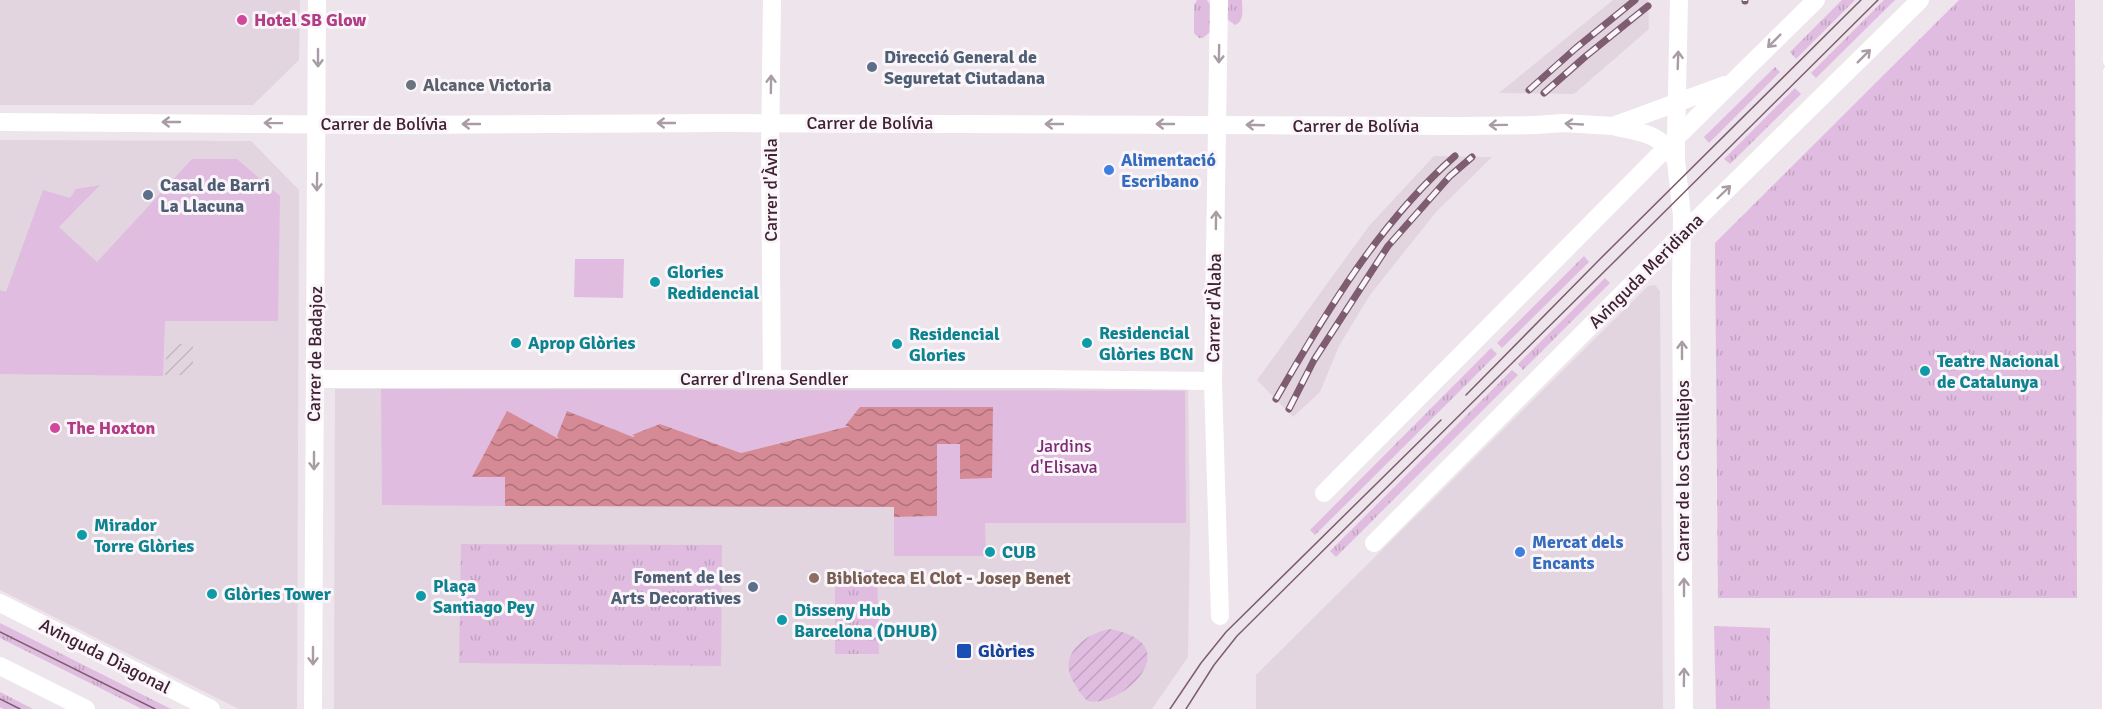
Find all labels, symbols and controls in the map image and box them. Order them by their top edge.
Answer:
place label: Hotel SB Glow [254,9,367,31]
marker: Hotel SB Glow [235,13,249,27]
one-way arrow [1767,34,1782,49]
one-way arrow [1213,44,1225,64]
place label: Direcció General de Seguretat Ciutadana [884,46,1045,89]
one-way arrow [312,48,324,68]
one-way arrow [1856,48,1871,63]
one-way arrow [1672,51,1683,71]
marker: Direcció General de Seguretat Ciutadana [865,60,879,74]
place label: Alcance Victoria [423,74,552,96]
one-way arrow [765,75,777,95]
marker: Alcance Victoria [404,78,418,92]
street label: Carrer de Bolívia [807,112,934,134]
street label: Carrer de Bolívia [321,113,448,135]
street label: Carrer de Bolívia [1293,115,1420,137]
one-way arrow [161,116,181,128]
one-way arrow [264,117,284,129]
one-way arrow [656,117,676,129]
one-way arrow [461,118,481,130]
one-way arrow [1044,118,1064,130]
one-way arrow [1156,118,1176,130]
one-way arrow [1565,118,1585,129]
one-way arrow [1489,119,1509,131]
one-way arrow [1245,120,1265,131]
street label: Carrer d'Àvila [760,138,782,242]
place label: Alimentació Escribano [1121,149,1216,192]
marker: Alimentació Escribano [1102,163,1116,177]
one-way arrow [311,172,323,192]
place label: Casal de Barri La Llacuna [160,174,270,217]
one-way arrow [1717,185,1732,199]
marker: Casal de Barri La Llacuna [141,188,155,202]
street label: Avinguda Meridiana [1584,209,1708,333]
one-way arrow [1210,210,1221,230]
street label: Carrer d'Àlaba [1202,253,1226,363]
place label: Glories Redidencial [667,261,760,304]
marker: Glories Redidencial [648,275,662,289]
street label: Carrer de Badajoz [303,286,327,422]
place label: Residencial Glòries BCN [1099,322,1194,365]
place label: Residencial Glories [909,323,1000,366]
place label: Aprop Glòries [528,332,636,354]
marker: Aprop Glòries [509,336,523,350]
marker: Residencial Glòries BCN [1080,336,1094,350]
marker: Residencial Glories [890,337,904,351]
one-way arrow [1676,341,1688,361]
place label: Teatre Nacional de Catalunya [1937,350,2059,393]
marker: Teatre Nacional de Catalunya [1918,364,1932,378]
street label: Carrer d'Irena Sendler [680,368,848,390]
street label: Carrer de los Castillejos [1672,380,1694,562]
place label: The Hoxton [67,417,155,439]
marker: The Hoxton [48,421,62,435]
park label: Jardins d'Elisava [1030,435,1098,478]
one-way arrow [308,451,320,471]
place label: Mirador Torre Glòries [94,514,194,557]
marker: Mirador Torre Glòries [75,528,89,542]
place label: Mercat dels Encants [1532,531,1623,574]
place label: CUB [1002,541,1036,563]
marker: CUB [983,545,997,559]
marker: Mercat dels Encants [1513,545,1527,559]
place label: Foment de les Arts Decoratives [611,566,741,609]
place label: Biblioteca El Clot - Josep Benet [826,567,1071,589]
marker: Biblioteca El Clot - Josep Benet [807,571,821,585]
place label: Plaça Santiago Pey [433,575,534,618]
one-way arrow [1678,578,1690,598]
marker: Foment de les Arts Decoratives [746,580,760,594]
place label: Glòries Tower [224,583,332,605]
marker: Glòries Tower [205,587,219,601]
marker: Plaça Santiago Pey [414,589,428,603]
place label: Disseny Hub Barcelona (DHUB) [794,599,937,642]
marker: Disseny Hub Barcelona (DHUB) [775,613,789,627]
street label: Avinguda Diagonal [36,614,174,698]
place label: Glòries [978,640,1034,662]
marker: Glòries [955,642,973,660]
one-way arrow [307,646,319,666]
one-way arrow [1678,668,1690,688]

